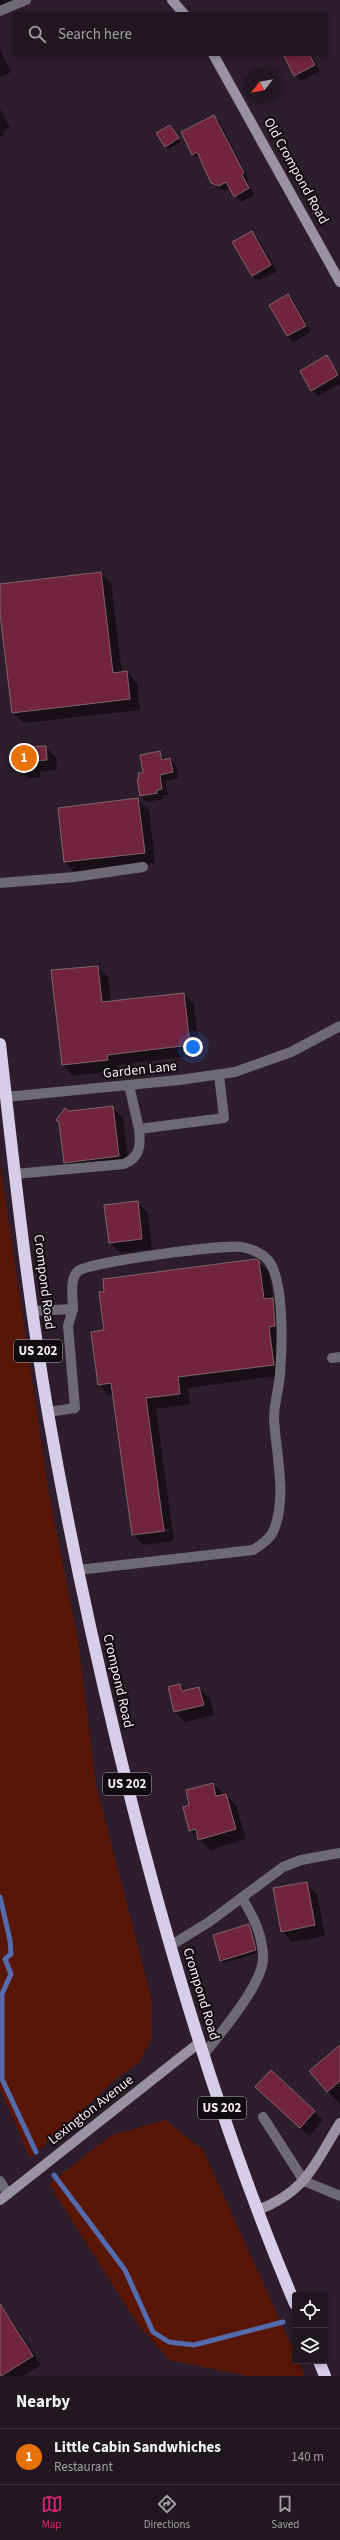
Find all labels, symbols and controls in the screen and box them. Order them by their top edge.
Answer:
search box [12,12,328,56]
icon: search [26,23,48,45]
text: Search here [58,24,132,45]
north arrow [244,68,280,104]
street label: Old Crompond Road [258,114,334,228]
pin: 1 [11,743,37,773]
your location [183,1037,203,1057]
street label: Garden Lane [102,1056,178,1084]
street label: Crompond Road [28,1233,60,1331]
road number: US 202 [14,1340,62,1362]
street label: Crompond Road [98,1632,138,1730]
road number: US 202 [103,1773,151,1795]
street label: Crompond Road [177,1945,225,2043]
street label: Lexington Avenue [44,2070,138,2150]
road number: US 202 [198,2097,246,2119]
map controls [292,2292,328,2364]
button: locate [292,2292,328,2328]
button: layers [292,2328,328,2364]
text: Nearby [16,2390,70,2414]
text: Little Cabin Sandwhiches [54,2437,221,2458]
text: 1 [26,2448,32,2466]
text: 140 m [291,2448,324,2466]
text: Restaurant [54,2458,113,2476]
tab: Map [41,2493,63,2532]
tab: Directions [144,2493,190,2532]
tab: Saved [271,2493,299,2532]

